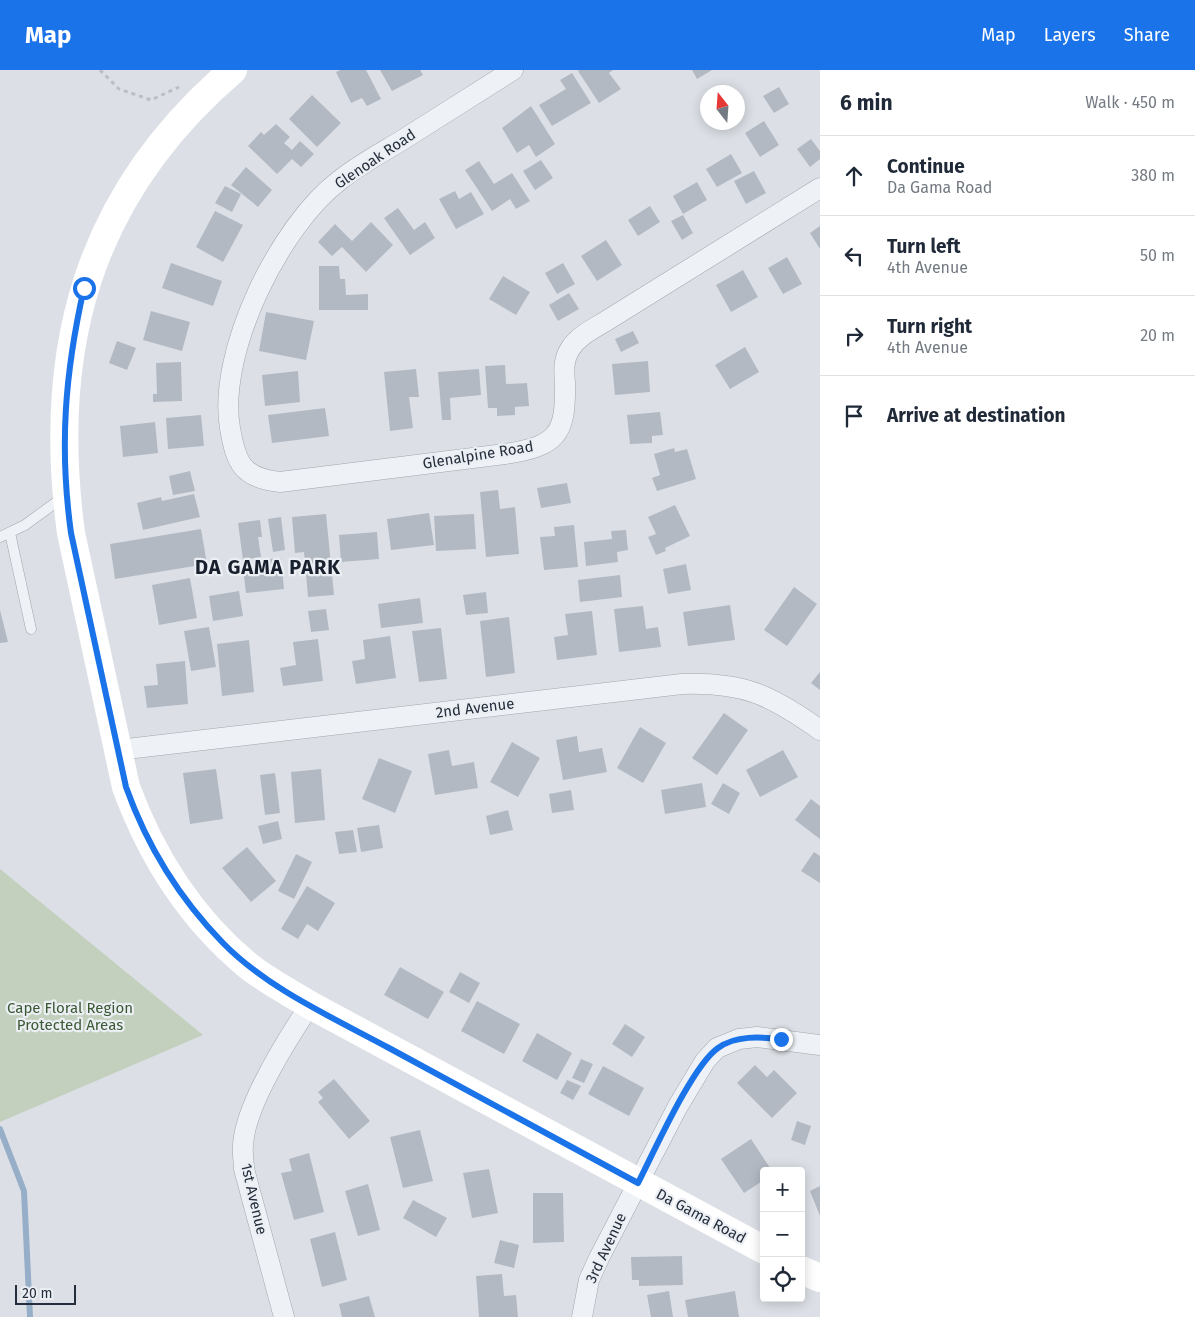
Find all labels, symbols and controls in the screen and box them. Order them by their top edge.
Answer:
text: Map [25,21,71,49]
text: Map [981,24,1016,46]
text: Layers [1044,24,1096,46]
text: Share [1124,24,1170,46]
north arrow [700,85,745,130]
text: 6 min [840,90,893,116]
text: Walk · 450 m [1085,93,1175,112]
street label: Glenoak Road [331,125,419,193]
text: Continue [887,155,965,178]
icon: ahead [840,162,868,190]
text: 380 m [1131,166,1175,185]
text: Da Gama Road [887,178,992,197]
text: Turn left [887,235,961,258]
icon: left [840,242,868,270]
text: 50 m [1140,246,1175,265]
text: 4th Avenue [887,258,968,277]
route start [73,277,96,300]
text: Turn right [887,315,972,338]
icon: right [840,322,868,350]
text: 20 m [1140,326,1175,345]
text: 4th Avenue [887,338,968,357]
icon: arrive [840,402,868,430]
text: Arrive at destination [887,404,1066,427]
street label: Glenalpine Road [421,437,535,473]
district label: DA GAMA PARK [195,555,341,579]
street label: 2nd Avenue [435,694,515,722]
park label: Cape Floral Region Protected Areas [7,999,133,1034]
route end [770,1028,793,1051]
street label: 1st Avenue [237,1162,271,1236]
map controls [760,1167,805,1302]
button: + [760,1167,805,1212]
street label: Da Gama Road [653,1185,749,1247]
street label: 3rd Avenue [582,1210,630,1286]
button: − [760,1212,805,1257]
button: locate [760,1257,805,1302]
scale bar [15,1282,76,1305]
text: 20 m [22,1285,52,1302]

